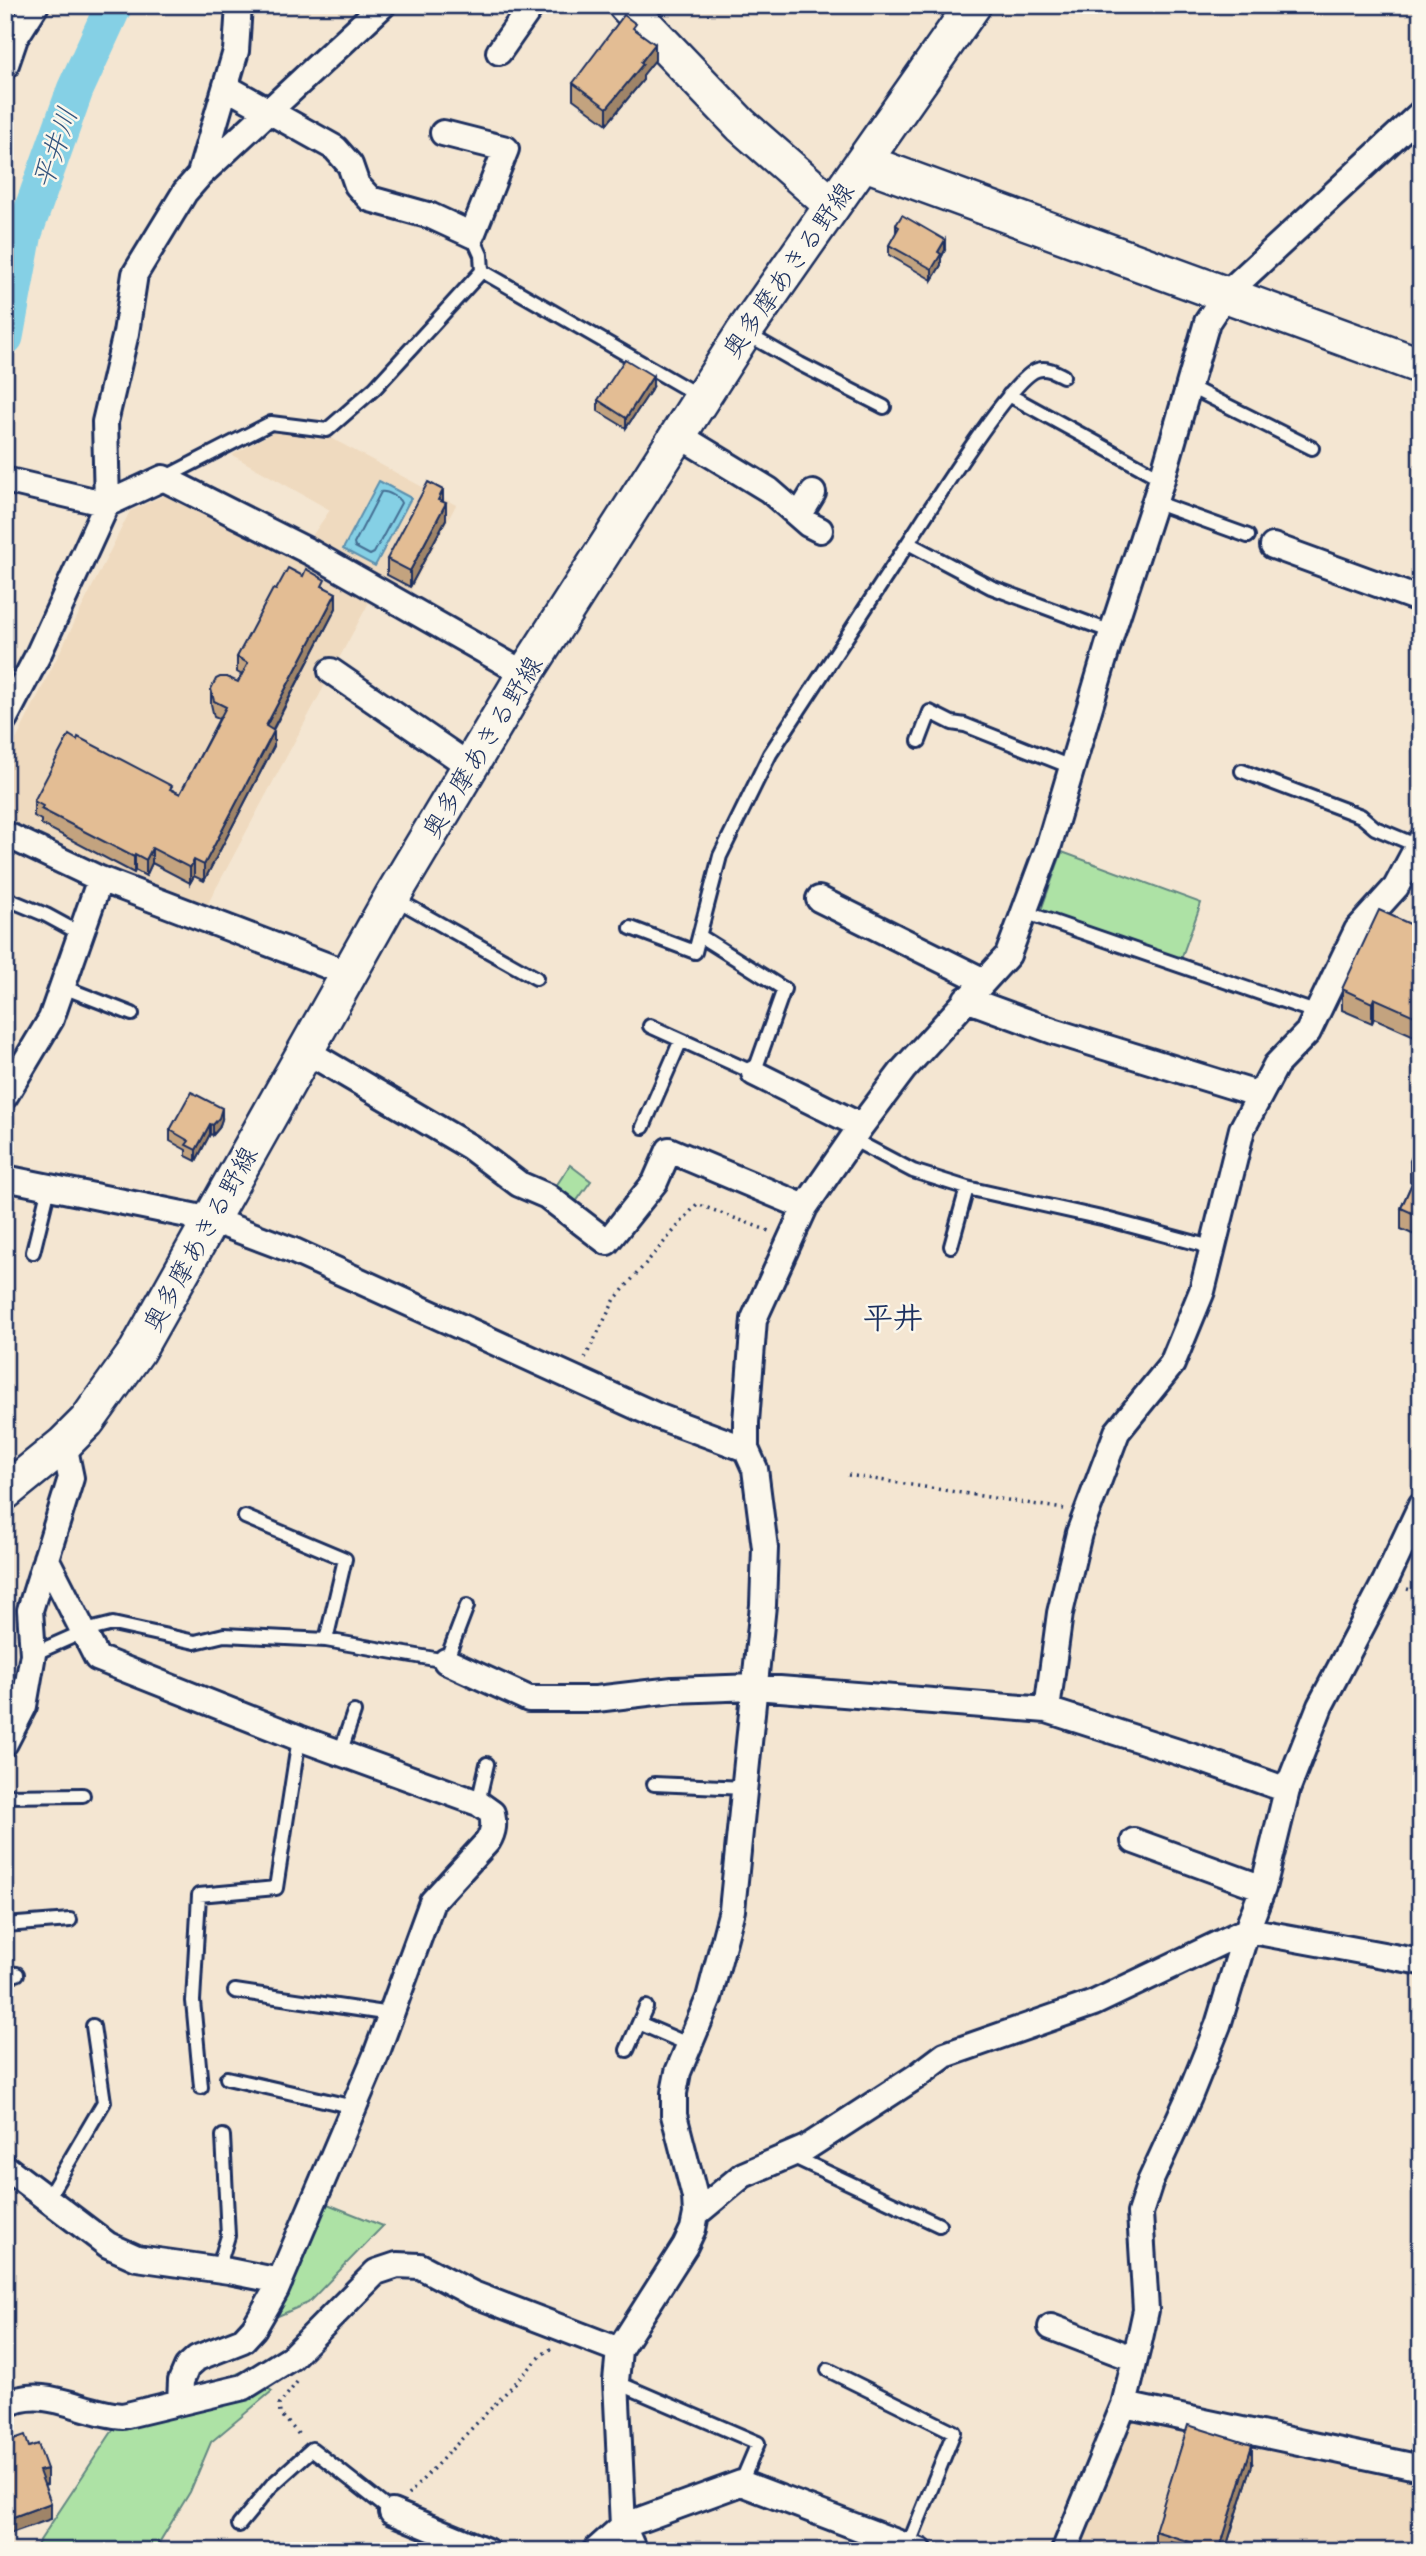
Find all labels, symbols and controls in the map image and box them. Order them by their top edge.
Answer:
water label: 平井川 [18,100,92,196]
street label: 奥多摩あきる野線 [710,172,866,368]
street label: 奥多摩あきる野線 [409,646,555,848]
street label: 奥多摩あきる野線 [130,1137,270,1341]
district label: 平井 [863,1291,923,1345]

